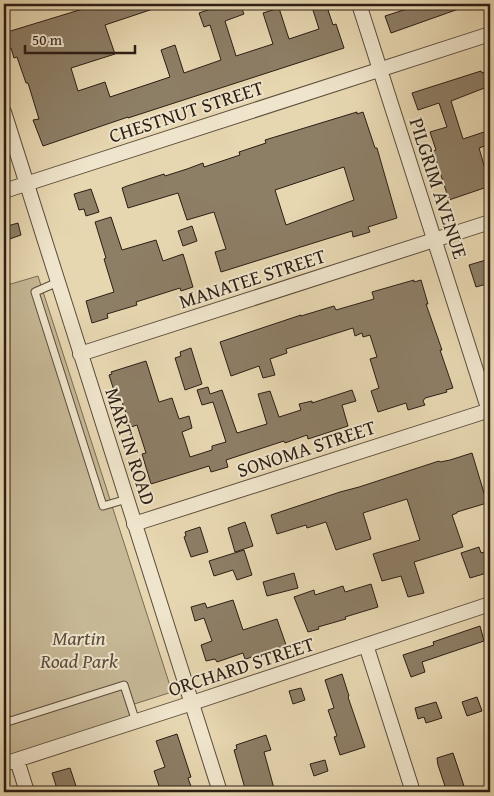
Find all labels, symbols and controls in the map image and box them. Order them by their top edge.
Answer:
scale bar [25,22,135,54]
text: 50 m [32,29,63,50]
street label: CHESTNUT STREET [105,72,267,150]
street label: PILGRIM AVENUE [402,114,476,262]
street label: MANATEE STREET [175,241,329,315]
street label: MARTIN ROAD [98,384,164,508]
street label: SONOMA STREET [233,412,379,484]
park label: Martin Road Park [39,623,119,675]
street label: ORCHARD STREET [164,629,318,703]

